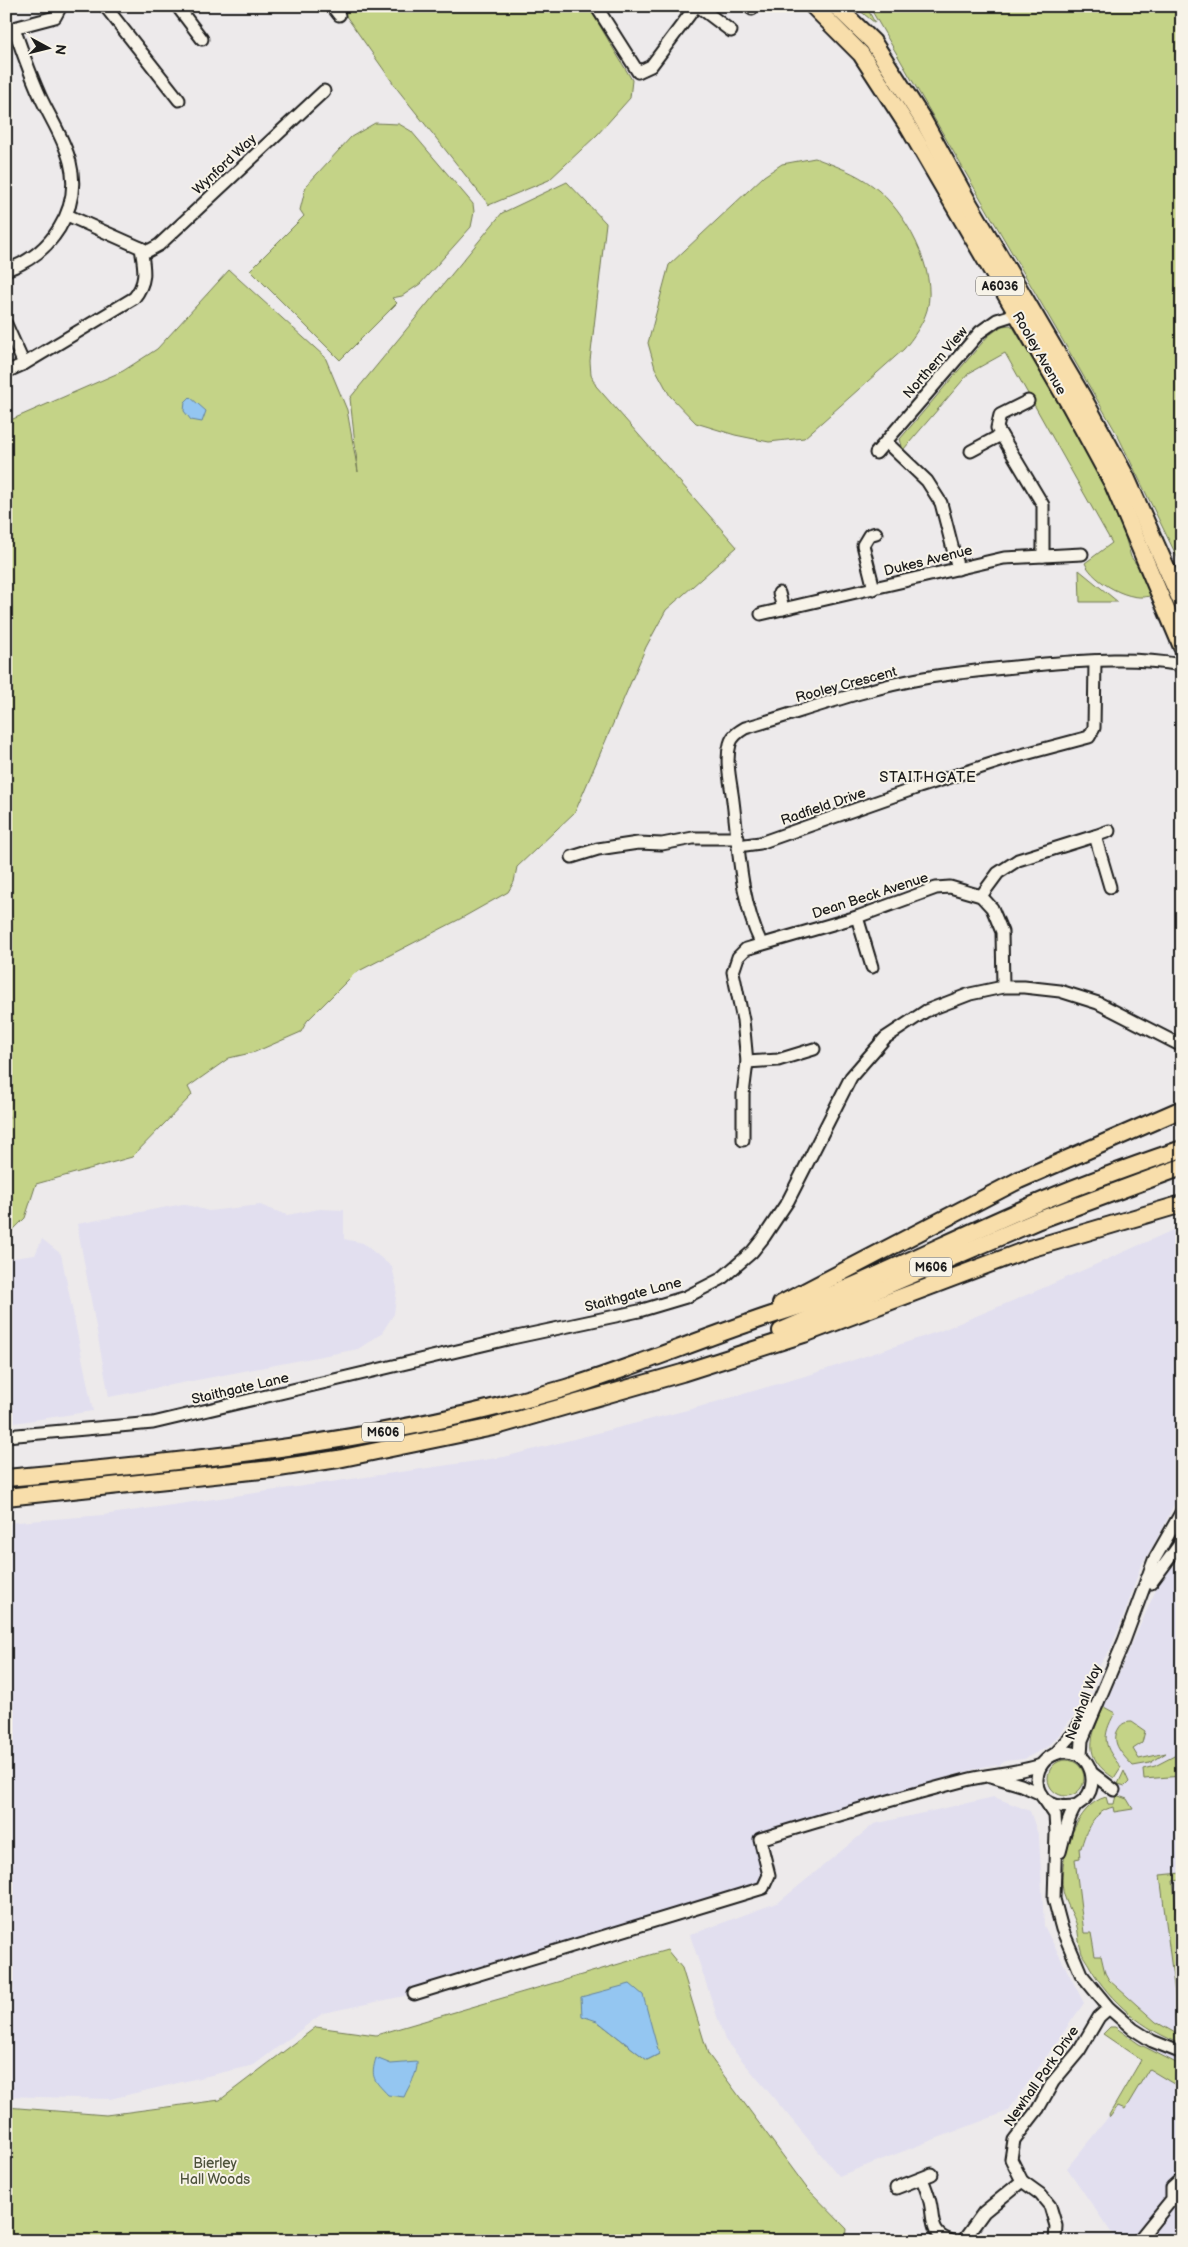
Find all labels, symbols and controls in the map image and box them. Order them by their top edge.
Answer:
north arrow [22,22,72,72]
text: N [51,43,69,56]
street label: Wynford Way [189,130,260,198]
road number: A6036 [976,276,1024,296]
street label: Rooley Avenue [1009,309,1070,398]
street label: Northern View [899,322,972,402]
street label: Dukes Avenue [882,541,974,580]
street label: Rooley Crescent [794,663,899,706]
district label: STAITHGATE [879,768,977,787]
street label: Radfield Drive [778,784,868,829]
street label: Dean Beck Avenue [810,869,930,922]
road number: M606 [910,1258,952,1276]
street label: Staithgate Lane [583,1273,683,1316]
street label: Staithgate Lane [190,1369,290,1408]
road number: M606 [362,1422,404,1441]
street label: Newhall Way [1062,1661,1105,1742]
street label: Newhall Park Drive [1000,2023,1082,2130]
park label: Bierley Hall Woods [180,2155,250,2188]

